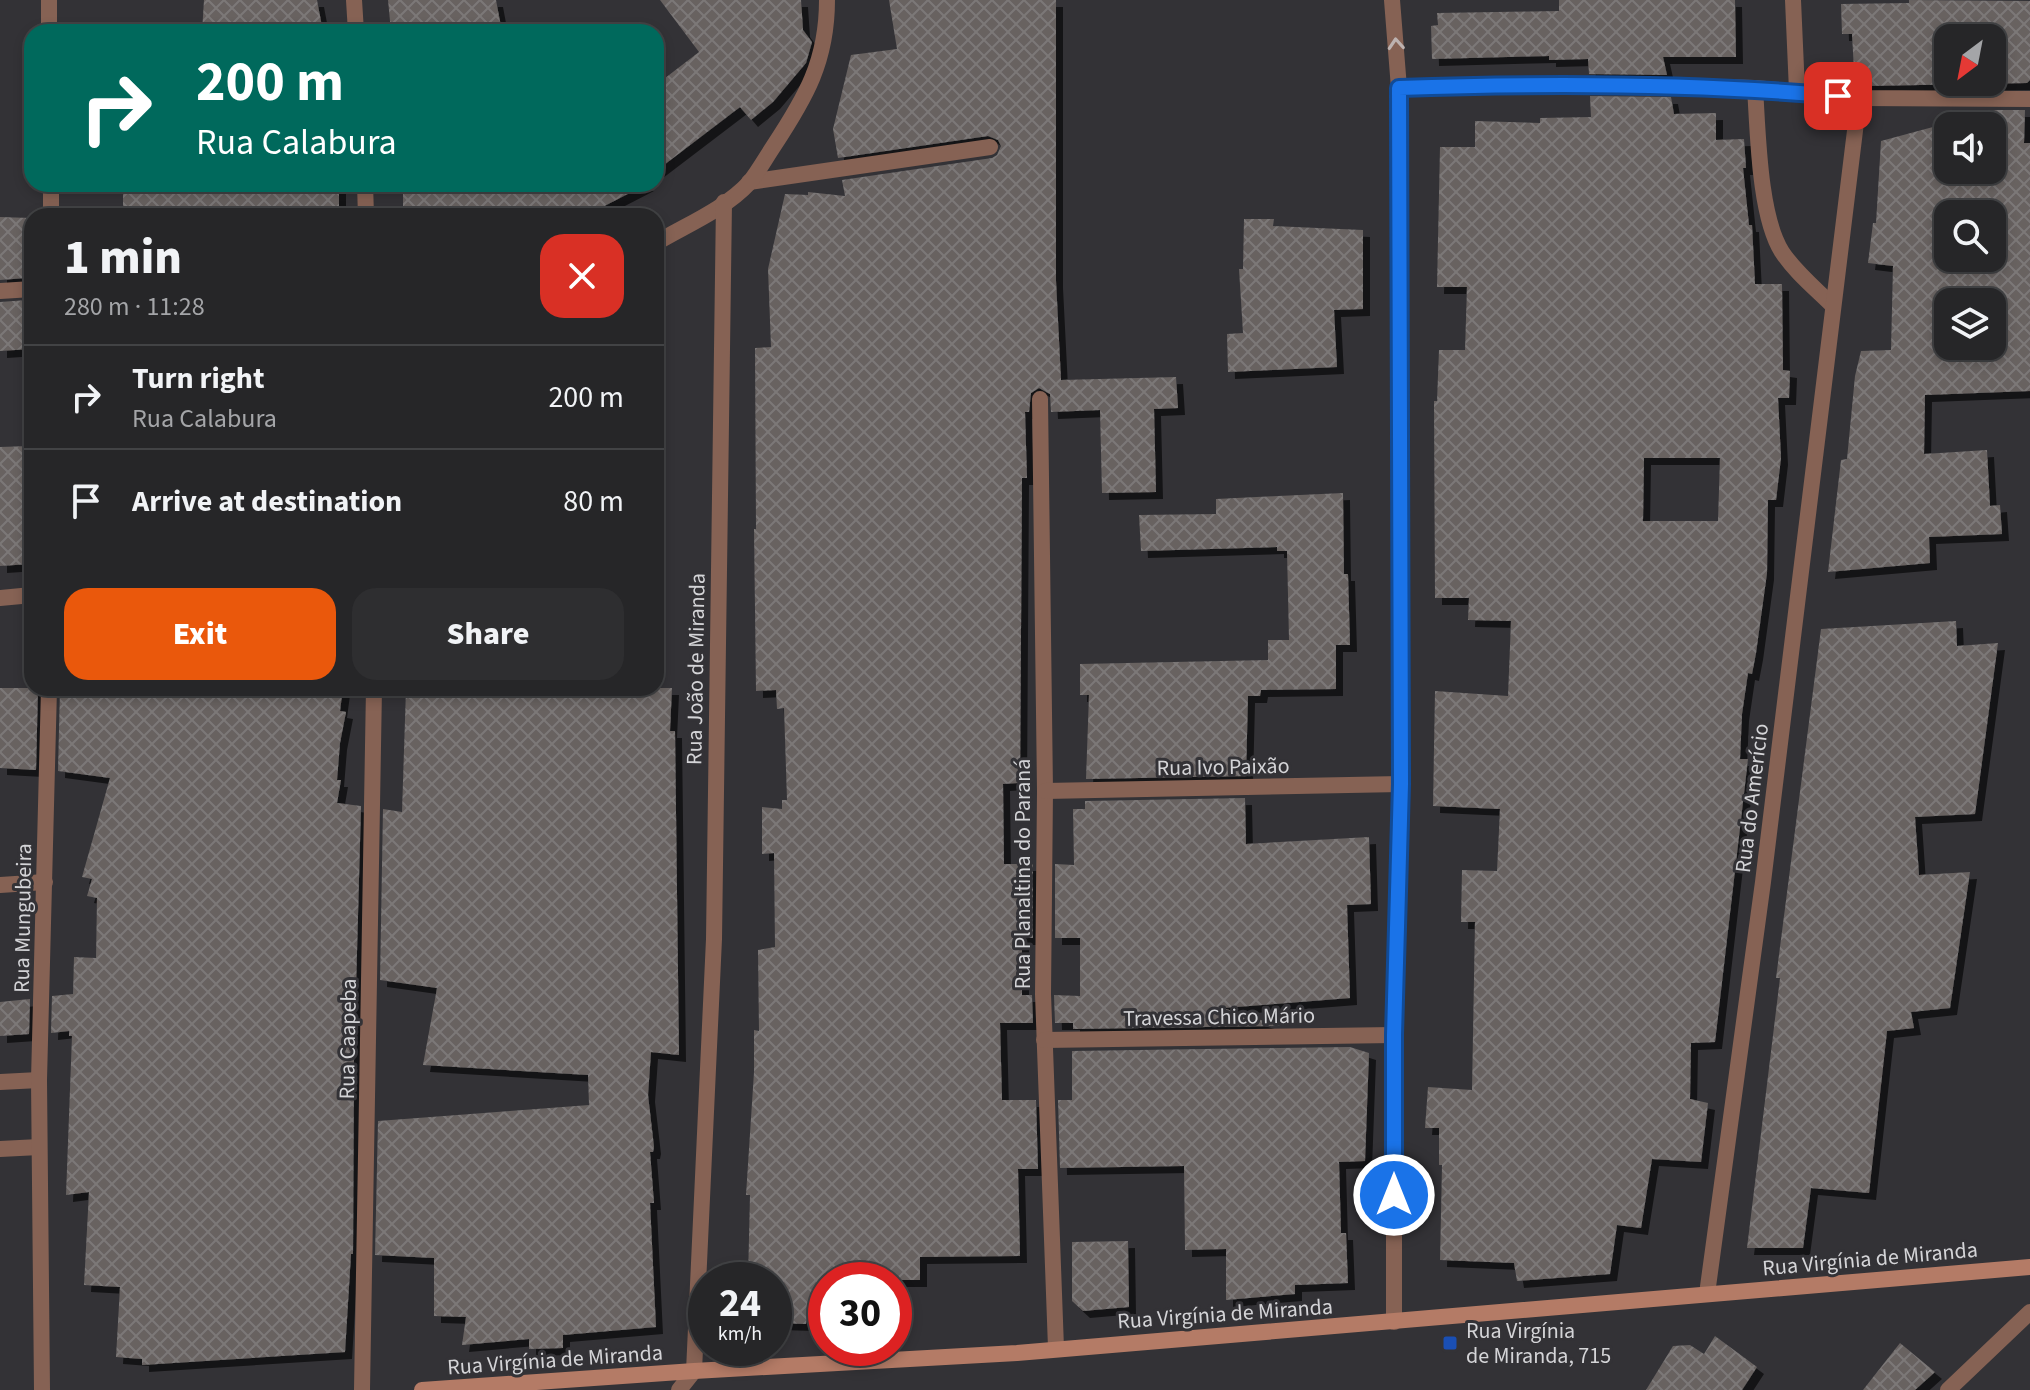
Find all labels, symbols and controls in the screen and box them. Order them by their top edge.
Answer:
north arrow [1934,24,2006,96]
map controls [1934,24,2006,360]
one-way arrow [1388,37,1405,50]
text: 200 m [196,43,344,122]
icon: right [64,56,168,160]
pin [1804,62,1872,130]
icon: arrive [1816,74,1860,118]
button: sound [1934,112,2006,184]
text: Rua Calabura [196,117,397,168]
button: search [1934,200,2006,272]
text: 1 min [64,224,182,292]
button: close [540,234,624,318]
text: 280 m · 11:28 [64,288,205,325]
button: layers [1934,288,2006,360]
text: Turn right [132,357,264,400]
icon: right [64,375,108,419]
text: 200 m [548,376,624,419]
text: Rua Calabura [132,400,277,437]
icon: arrive [64,479,108,523]
text: Arrive at destination [132,480,402,523]
text: 80 m [563,480,624,523]
street label: Rua João de Miranda [678,573,714,765]
button: Exit [64,588,336,680]
button: Share [352,588,624,680]
street label: Rua do Amerício [1727,722,1777,875]
street label: Rua Ivo Paixão [1156,750,1290,784]
street label: Rua Planaltina do Paraná [1007,759,1039,989]
street label: Rua Mungubeira [6,843,40,993]
street label: Rua Caapeba [331,978,365,1100]
street label: Travessa Chico Mário [1123,999,1315,1035]
position arrow [1352,1153,1436,1237]
street label: Rua Virgínia de Miranda [1761,1234,1979,1284]
speed limit sign: 30 [808,1262,912,1366]
text: 24 [719,1275,761,1332]
street label: Rua Virgínia de Miranda [1116,1291,1334,1337]
place label: Rua Virgínia de Miranda, 715 [1466,1315,1611,1372]
text: km/h [718,1320,762,1348]
marker: Rua Virgínia de Miranda, 715 [1441,1334,1459,1352]
street label: Rua Virgínia de Miranda [446,1337,664,1383]

